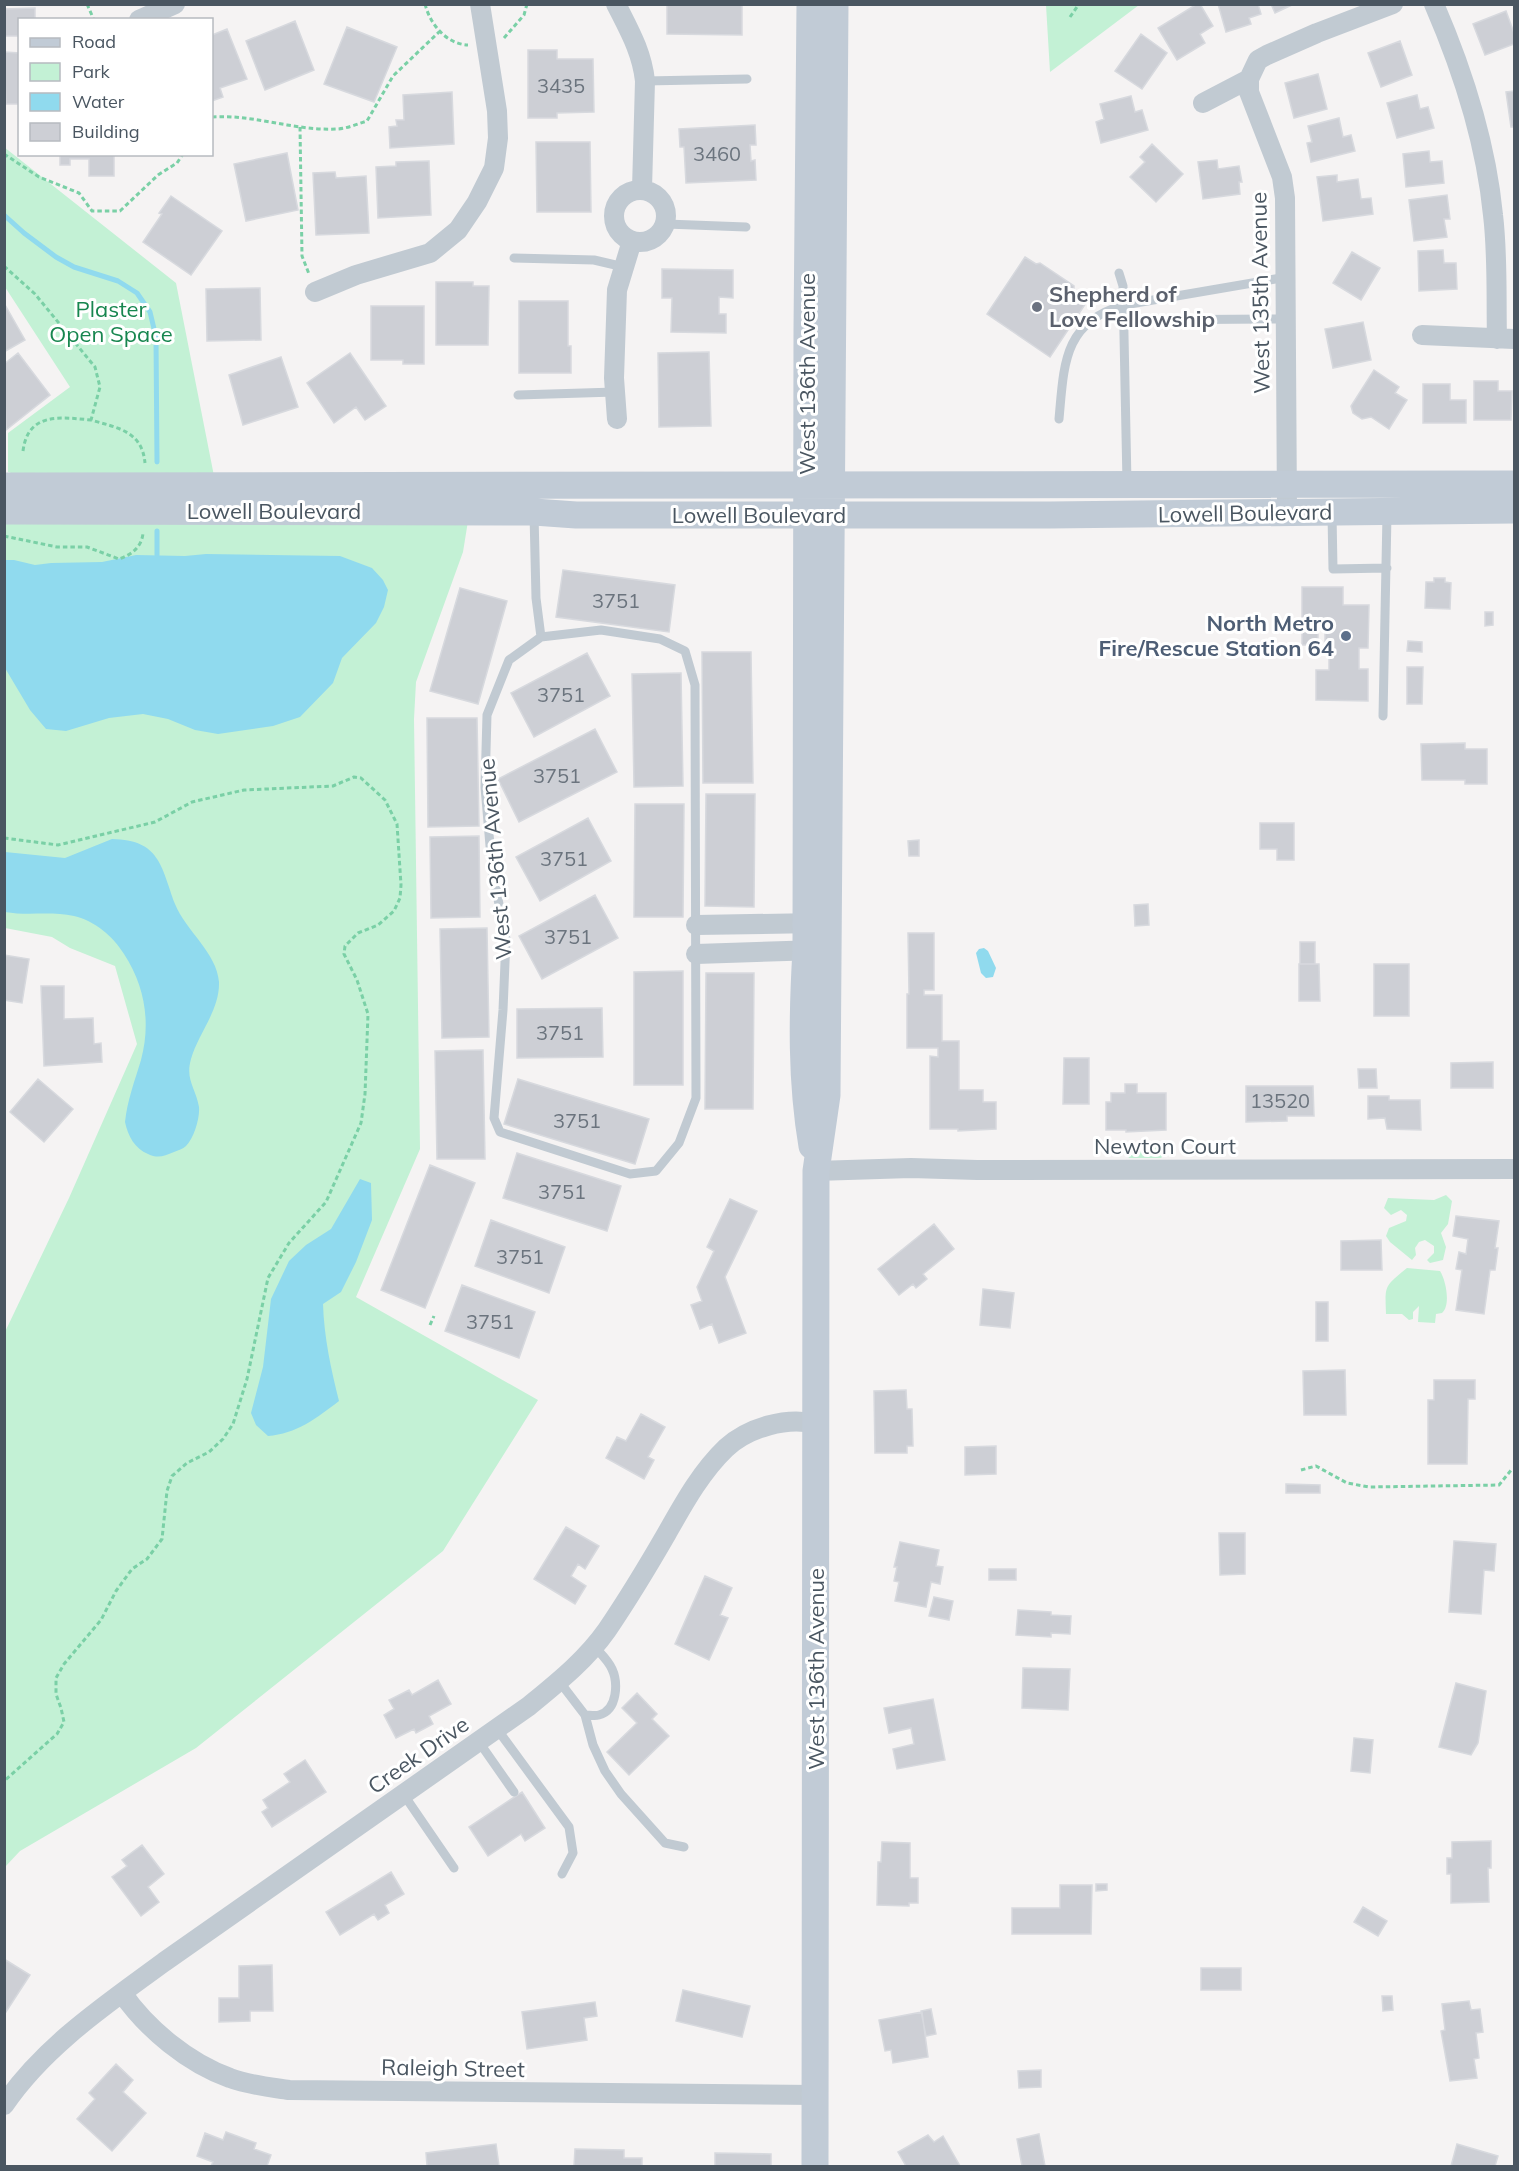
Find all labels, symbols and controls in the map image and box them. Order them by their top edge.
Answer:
legend [18,18,213,156]
text: Road [72,30,116,53]
text: Park [72,60,111,83]
house number: 3435 [537,73,585,98]
text: Water [72,90,125,113]
text: Building [72,120,140,143]
house number: 3460 [693,141,741,166]
street label: West 135th Avenue [1244,192,1276,394]
street label: West 136th Avenue [793,273,821,475]
place label: Shepherd of Love Fellowship [1049,280,1215,333]
park label: Plaster Open Space [49,295,173,348]
marker: Shepherd of Love Fellowship [1030,300,1044,314]
street label: Lowell Boulevard [187,497,361,525]
street label: Lowell Boulevard [1158,497,1332,529]
street label: Lowell Boulevard [672,501,846,529]
house number: 3751 [592,588,640,613]
place label: North Metro Fire/Rescue Station 64 [1099,609,1334,662]
marker: North Metro Fire/Rescue Station 64 [1339,629,1353,643]
house number: 3751 [537,682,585,707]
street label: West 136th Avenue [472,757,518,961]
house number: 3751 [533,763,581,788]
house number: 3751 [540,846,588,871]
house number: 3751 [544,924,592,949]
house number: 3751 [536,1020,584,1045]
house number: 13520 [1250,1088,1310,1113]
house number: 3751 [553,1108,601,1133]
street label: Newton Court [1094,1132,1236,1160]
house number: 3751 [538,1179,586,1204]
house number: 3751 [496,1244,544,1269]
house number: 3751 [466,1309,514,1334]
street label: West 136th Avenue [802,1568,830,1770]
street label: Creek Drive [362,1710,474,1800]
street label: Raleigh Street [381,2053,525,2083]

